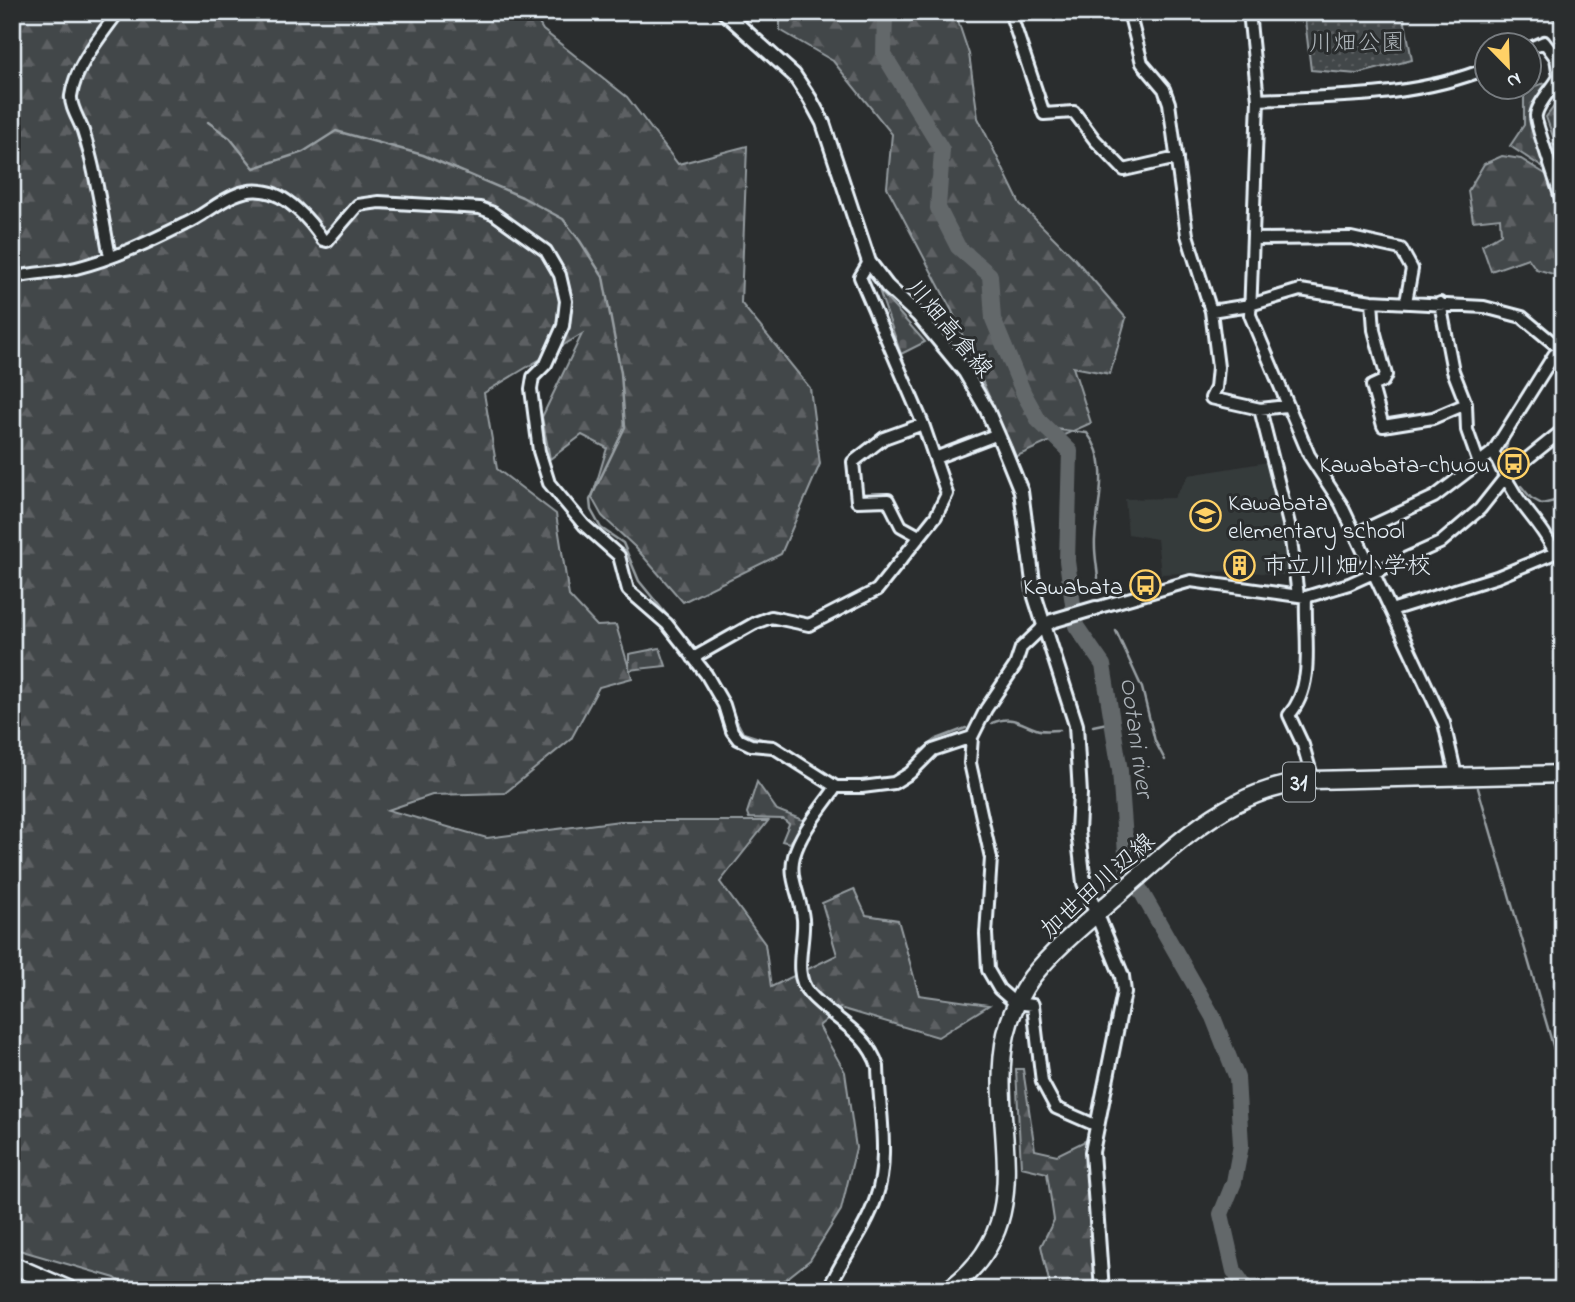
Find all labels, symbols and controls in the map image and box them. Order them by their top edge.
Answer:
park label: 川畑公園 [1309,27,1405,62]
north arrow [1474,32,1544,102]
text: N [1502,64,1525,94]
street label: 川畑高倉線 [896,272,1000,387]
bus stop icon: Kawabata-chuou [1496,447,1530,481]
place label: Kawabata-chuou [1319,449,1490,484]
place label: Kawabata elementary school [1228,487,1405,551]
school or university icon: Kawabata elementary school [1188,499,1222,533]
building icon: 市立川畑小学校 [1223,548,1257,582]
place label: 市立川畑小学校 [1263,550,1431,585]
bus stop icon: Kawabata [1129,569,1163,603]
place label: Kawabata [1023,571,1123,606]
water label: Ootani river [1108,675,1163,803]
road number: 31 [1283,762,1315,802]
street label: 加世田川辺線 [1033,826,1164,948]

